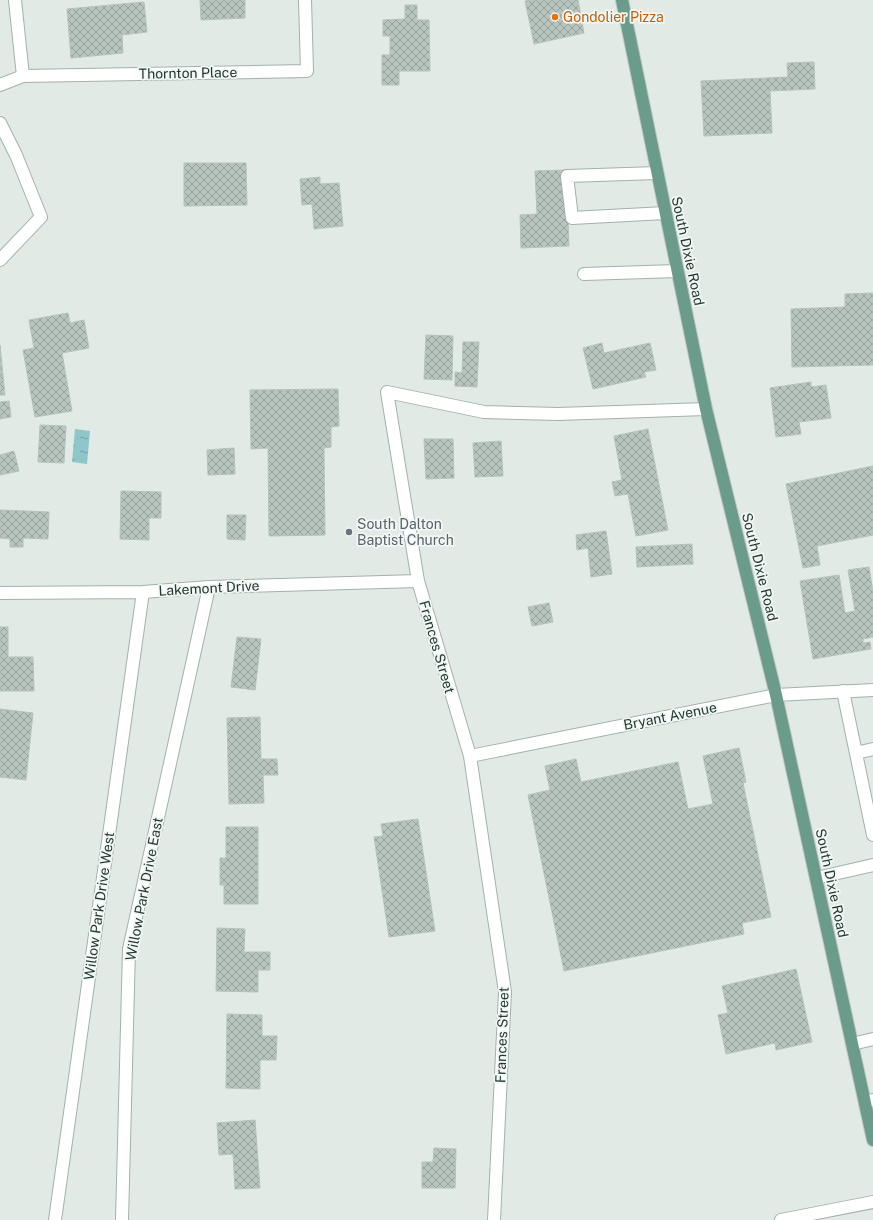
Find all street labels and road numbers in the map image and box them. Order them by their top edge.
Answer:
street label: Thornton Place [139,64,237,82]
street label: South Dixie Road [669,195,707,307]
street label: South Dixie Road [739,511,781,623]
street label: Lakemont Drive [158,577,260,599]
street label: Frances Street [416,599,458,695]
street label: Bryant Avenue [622,699,718,733]
street label: Willow Park Drive East [122,816,166,962]
street label: South Dixie Road [813,827,851,939]
street label: Willow Park Drive West [81,831,117,981]
street label: Frances Street [492,987,512,1083]

